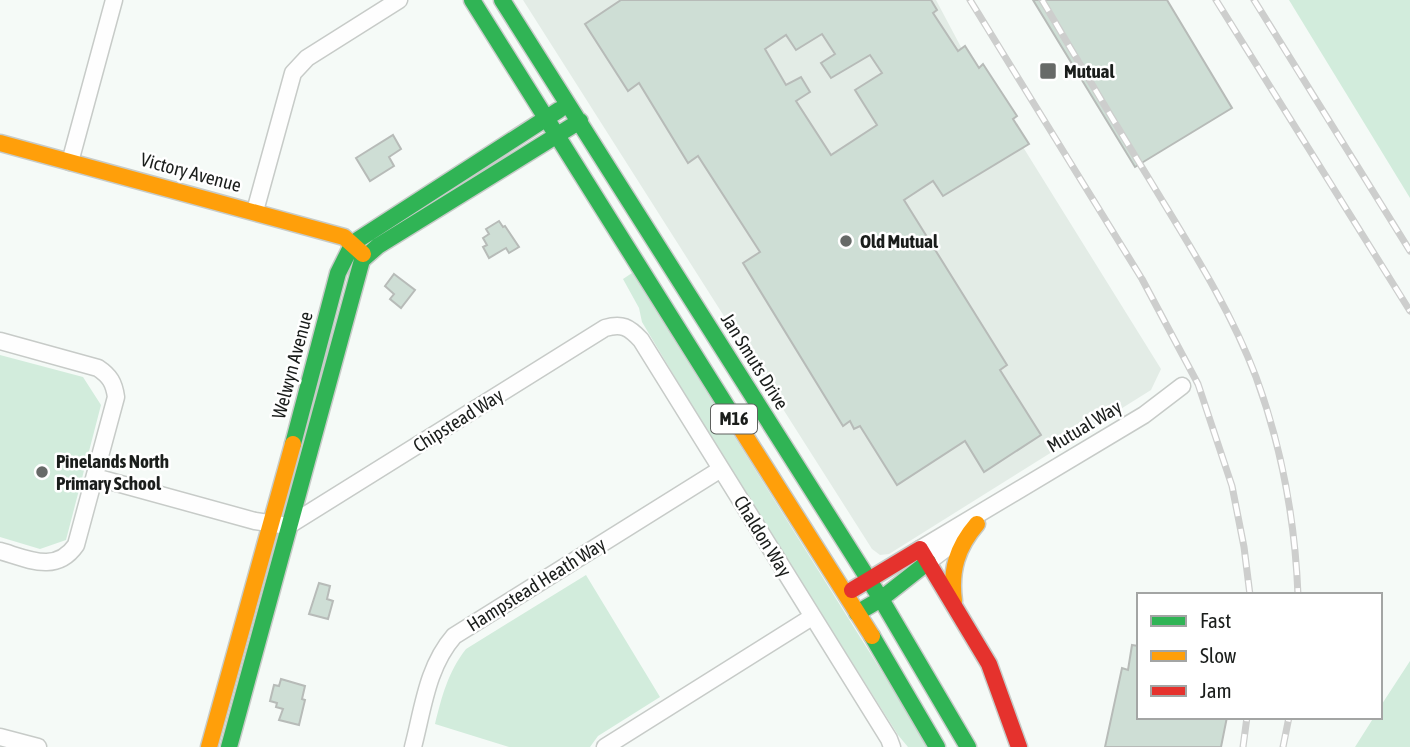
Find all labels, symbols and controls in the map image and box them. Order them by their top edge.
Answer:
place label: Mutual [1064,60,1115,82]
marker: Mutual [1038,61,1058,81]
street label: Victory Avenue [138,148,244,196]
place label: Old Mutual [860,230,939,252]
marker: Old Mutual [838,233,854,249]
street label: Welwyn Avenue [267,309,317,421]
street label: Jan Smuts Drive [717,309,793,413]
street label: Chipstead Way [409,384,507,456]
street label: Mutual Way [1043,395,1125,457]
road number: M16 [711,404,757,433]
place label: Pinelands North Primary School [56,450,169,494]
marker: Pinelands North Primary School [34,464,50,480]
street label: Chaldon Way [730,492,797,581]
street label: Hampstead Heath Way [463,532,610,636]
legend [1137,593,1382,719]
text: Fast [1200,608,1231,632]
text: Slow [1200,643,1237,667]
text: Jam [1200,678,1232,702]

